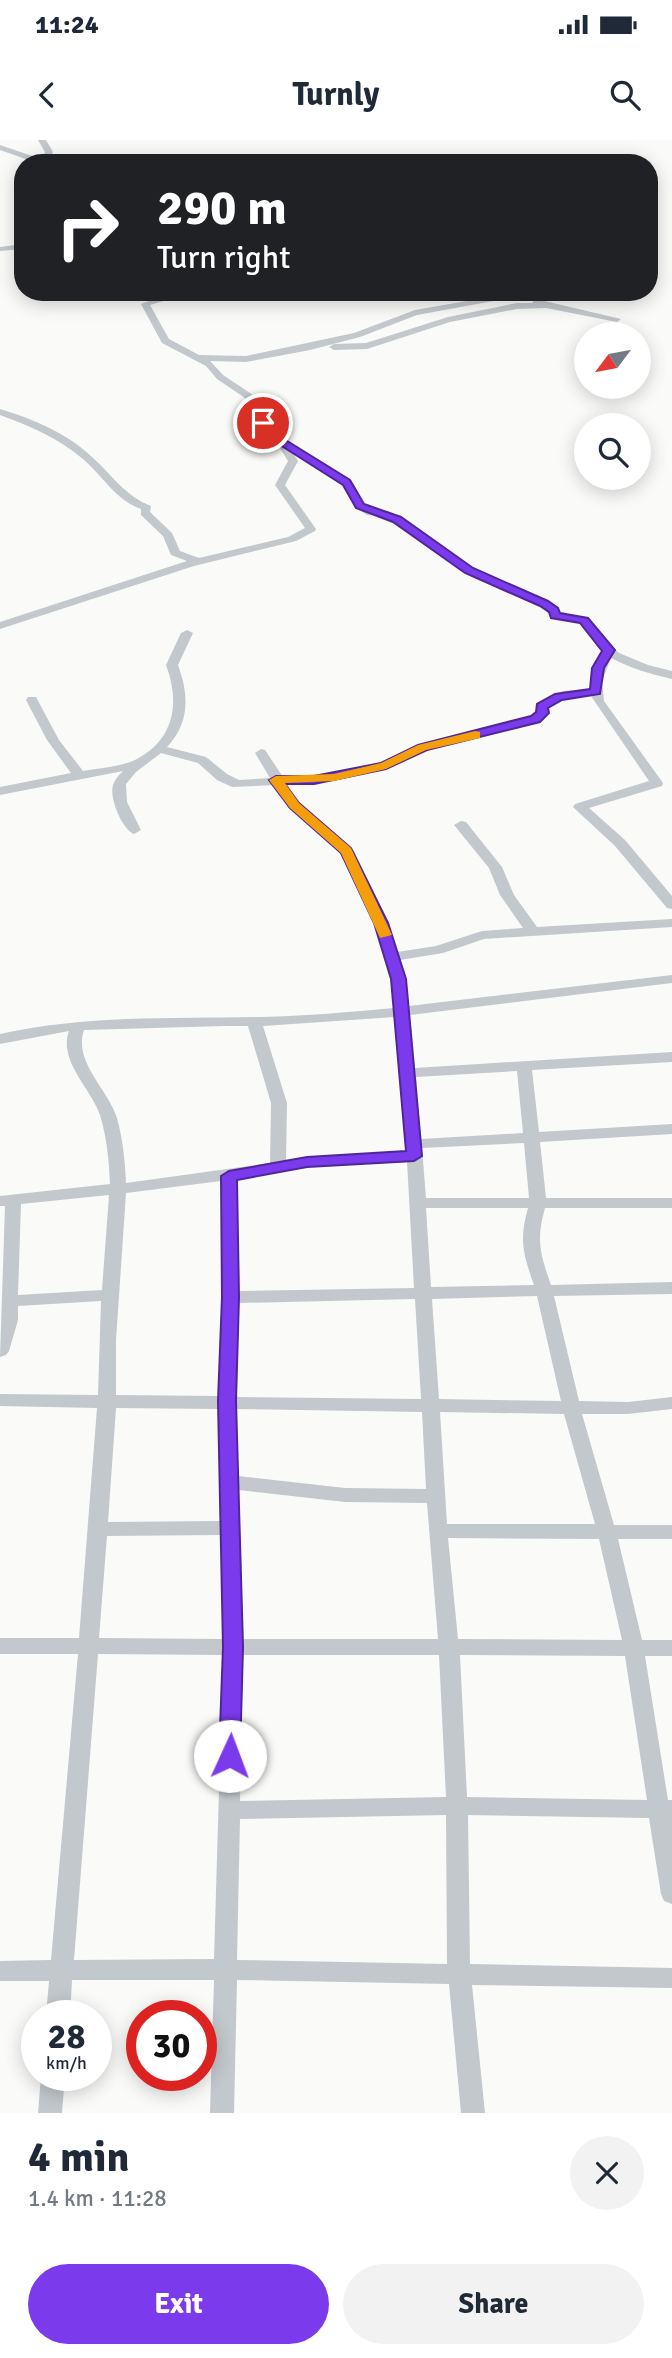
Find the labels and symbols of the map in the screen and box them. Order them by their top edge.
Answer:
north arrow [574,322,651,399]
pin [233,393,293,453]
position arrow [193,1719,267,1793]
speed limit sign: 30 [126,2000,217,2091]

